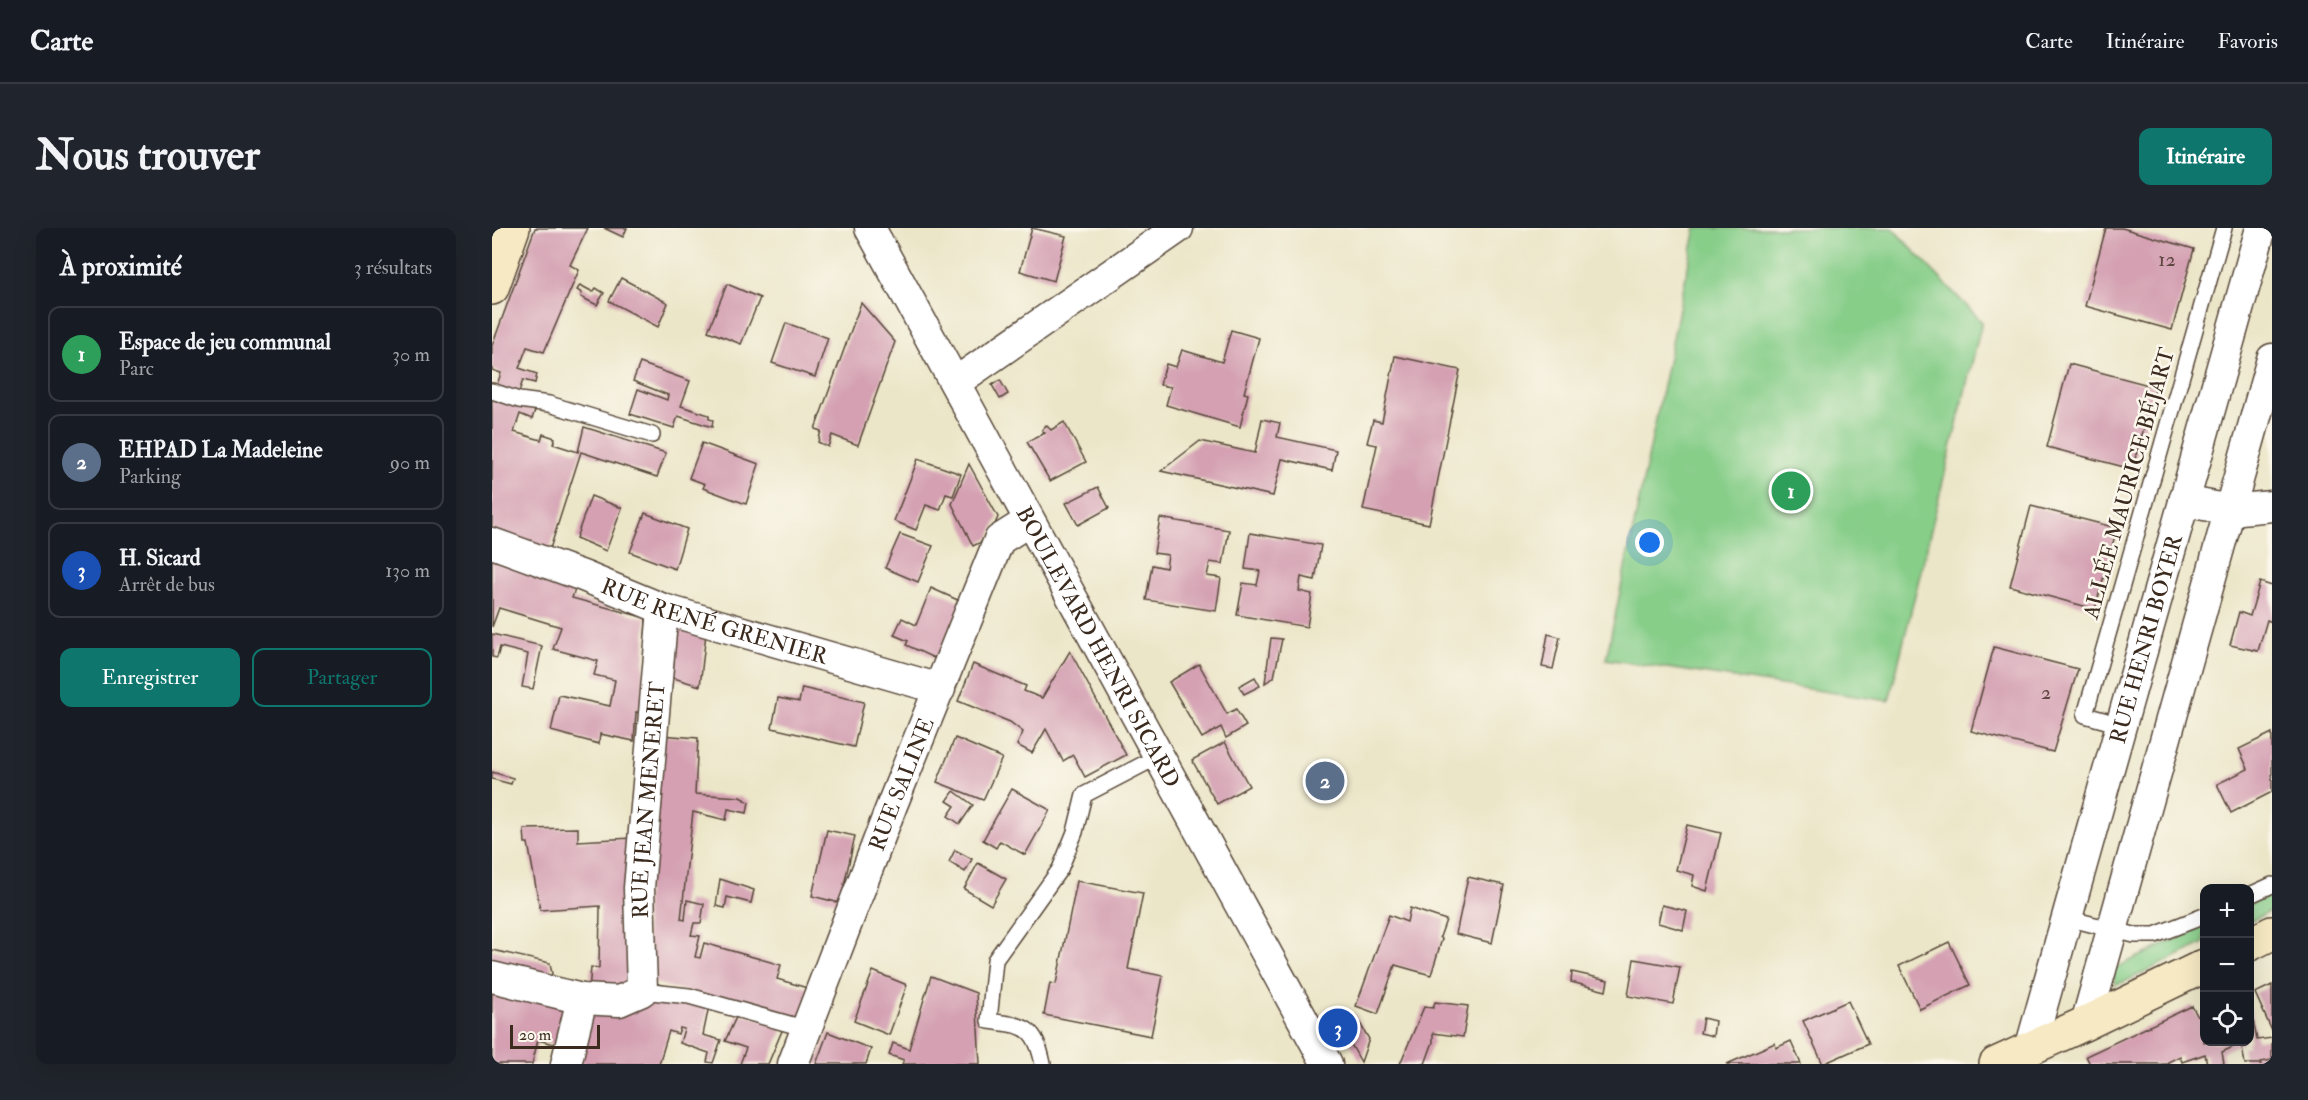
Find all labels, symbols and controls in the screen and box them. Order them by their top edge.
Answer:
text: Carte [30,24,93,59]
text: Carte [2025,28,2073,55]
text: Itinéraire [2106,28,2184,55]
text: Favoris [2217,28,2278,55]
button: Itinéraire [2139,128,2272,185]
text: Nous trouver [36,130,260,182]
house number: 12 [2158,247,2176,272]
text: À proximité [60,251,182,283]
text: 3 résultats [354,255,432,280]
text: Espace de jeu communal [119,328,331,356]
text: 1 [78,342,85,367]
text: 30 m [392,342,430,367]
street label: ALLÉE MAURICE BÉJART [2076,343,2181,623]
text: Parc [119,356,154,381]
text: EHPAD La Madeleine [119,436,323,464]
text: 2 [76,450,87,475]
text: 90 m [390,450,430,475]
text: Parking [119,464,181,489]
pin: 1 [1772,468,1810,514]
street label: BOULEVARD HENRI SICARD [1010,501,1186,793]
your location [1635,528,1664,557]
street label: RUE HENRI BOYER [2104,530,2189,747]
text: H. Sicard [119,544,201,572]
text: 3 [78,558,85,583]
text: 130 m [385,558,430,583]
text: Arrêt de bus [119,572,215,597]
street label: RUE RENÉ GRENIER [597,572,832,671]
button: Enregistrer [60,648,240,707]
button: Partager [252,648,432,707]
street label: RUE JEAN MENERET [626,680,672,919]
house number: 2 [2041,680,2051,705]
street label: RUE SALINE [863,714,941,855]
pin: 2 [1306,758,1344,804]
map controls [2200,884,2254,1046]
button: + [2200,884,2254,938]
button: − [2200,938,2254,992]
button: locate [2200,992,2254,1046]
pin: 3 [1318,1006,1358,1050]
scale bar [510,1022,600,1050]
text: 20 m [519,1025,551,1045]

